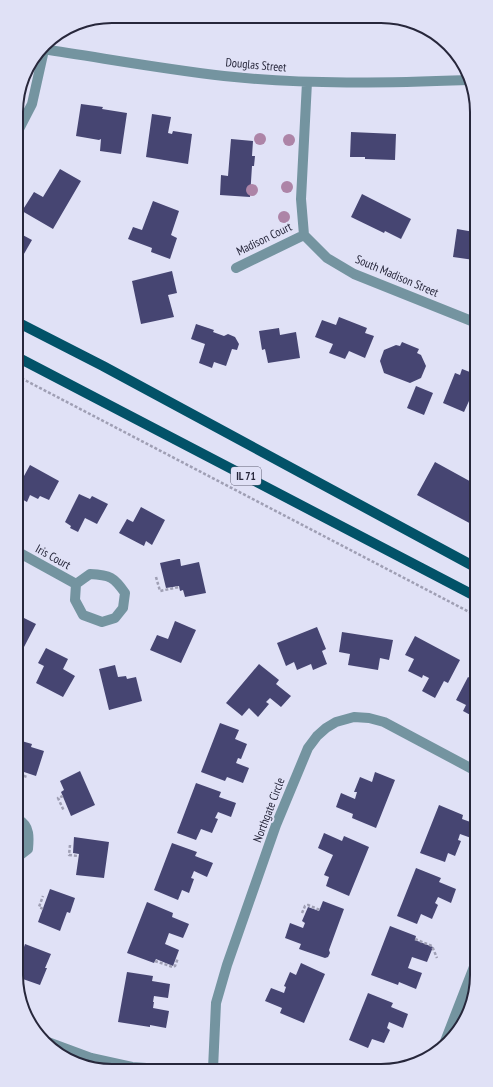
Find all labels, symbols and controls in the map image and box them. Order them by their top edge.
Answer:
street label: Douglas Street [225,54,288,75]
street label: Madison Court [234,218,295,258]
street label: South Madison Street [353,251,442,300]
road number: IL 71 [231,467,261,485]
street label: Iris Court [33,541,74,573]
street label: Northgate Circle [249,775,288,844]

